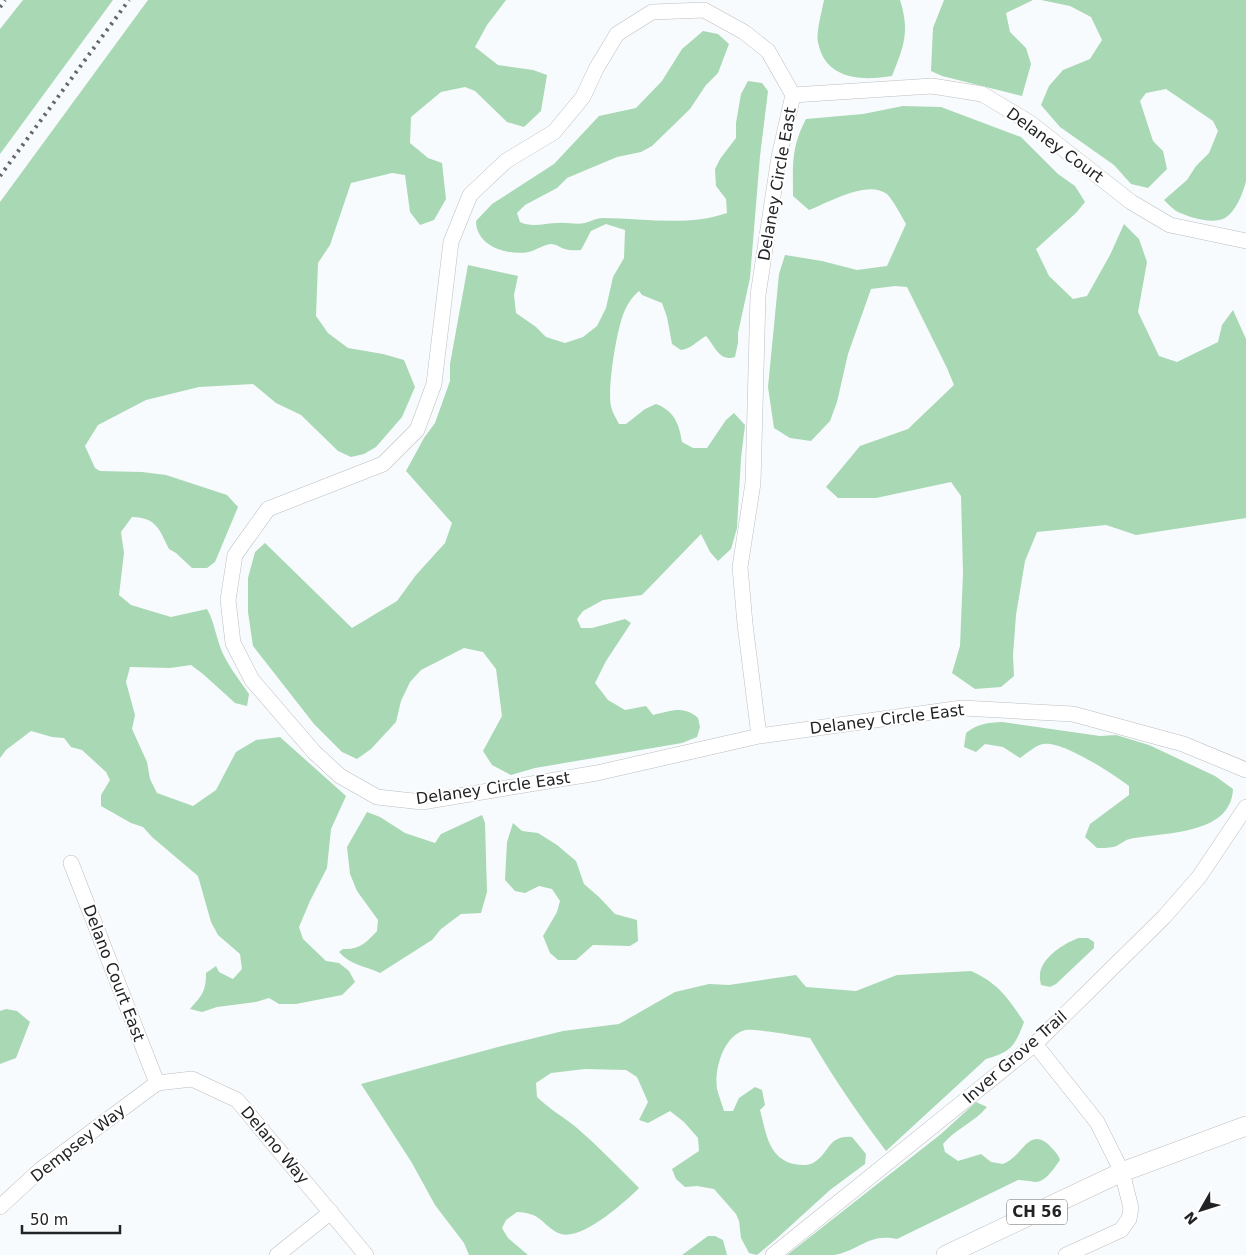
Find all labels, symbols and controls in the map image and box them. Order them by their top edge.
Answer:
street label: Delaney Court [1003,104,1107,186]
street label: Delaney Circle East [754,106,800,262]
street label: Delaney Circle East [809,700,965,738]
street label: Delaney Circle East [415,768,571,808]
street label: Delano Court East [79,902,149,1044]
street label: Inver Grove Trail [959,1007,1071,1107]
street label: Dempsey Way [27,1100,129,1186]
street label: Delano Way [237,1102,313,1188]
north arrow [1176,1185,1226,1235]
road number: CH 56 [1007,1200,1067,1224]
scale bar [22,1202,120,1234]
text: N [1181,1209,1201,1228]
text: 50 m [30,1211,68,1229]

